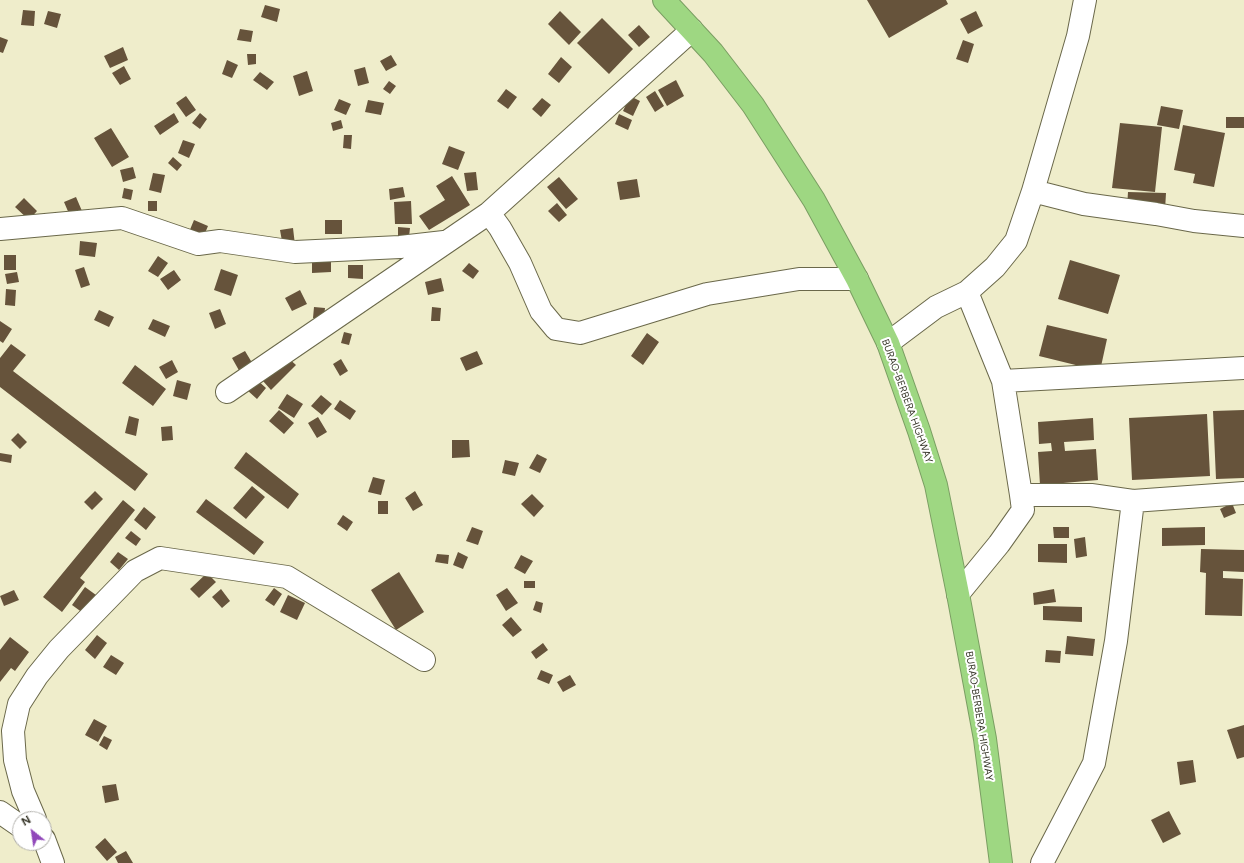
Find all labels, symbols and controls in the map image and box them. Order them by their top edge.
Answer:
street label: BURAO-BERBERA HIGHWAY [879,337,935,465]
street label: BURAO-BERBERA HIGHWAY [963,650,995,782]
north arrow [12,811,52,851]
text: N [19,813,33,829]

